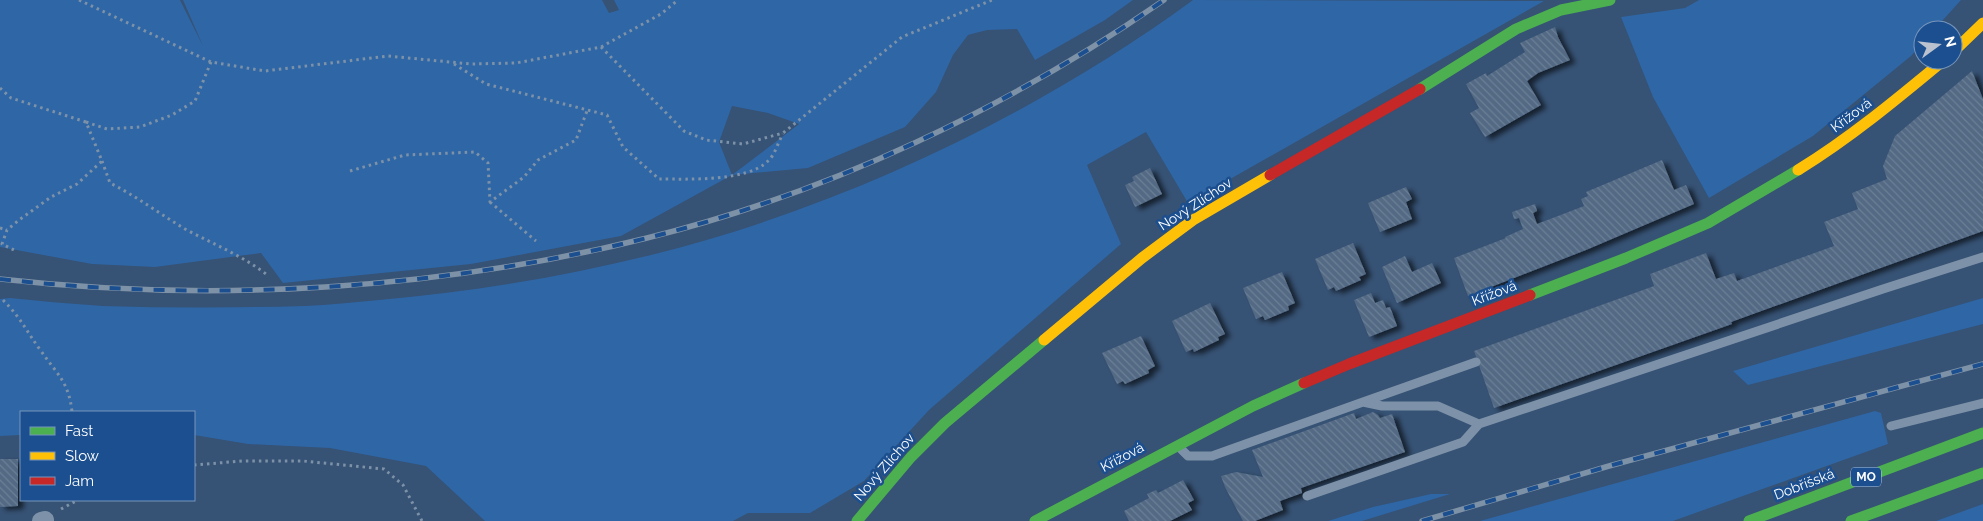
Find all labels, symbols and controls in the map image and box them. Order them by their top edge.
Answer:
north arrow [1913,20,1963,70]
text: N [1941,34,1960,49]
street label: Křížová [1828,95,1874,135]
street label: Nový Zlíchov [1155,174,1235,234]
street label: Křížová [1469,277,1519,309]
legend [20,411,195,501]
text: Fast [65,422,93,440]
street label: Nový Zlíchov [850,430,918,504]
street label: Křížová [1098,439,1146,475]
text: Slow [65,447,99,465]
street label: Dobříšská [1771,465,1837,503]
road number: MO [1851,468,1881,487]
text: Jam [65,472,94,490]

